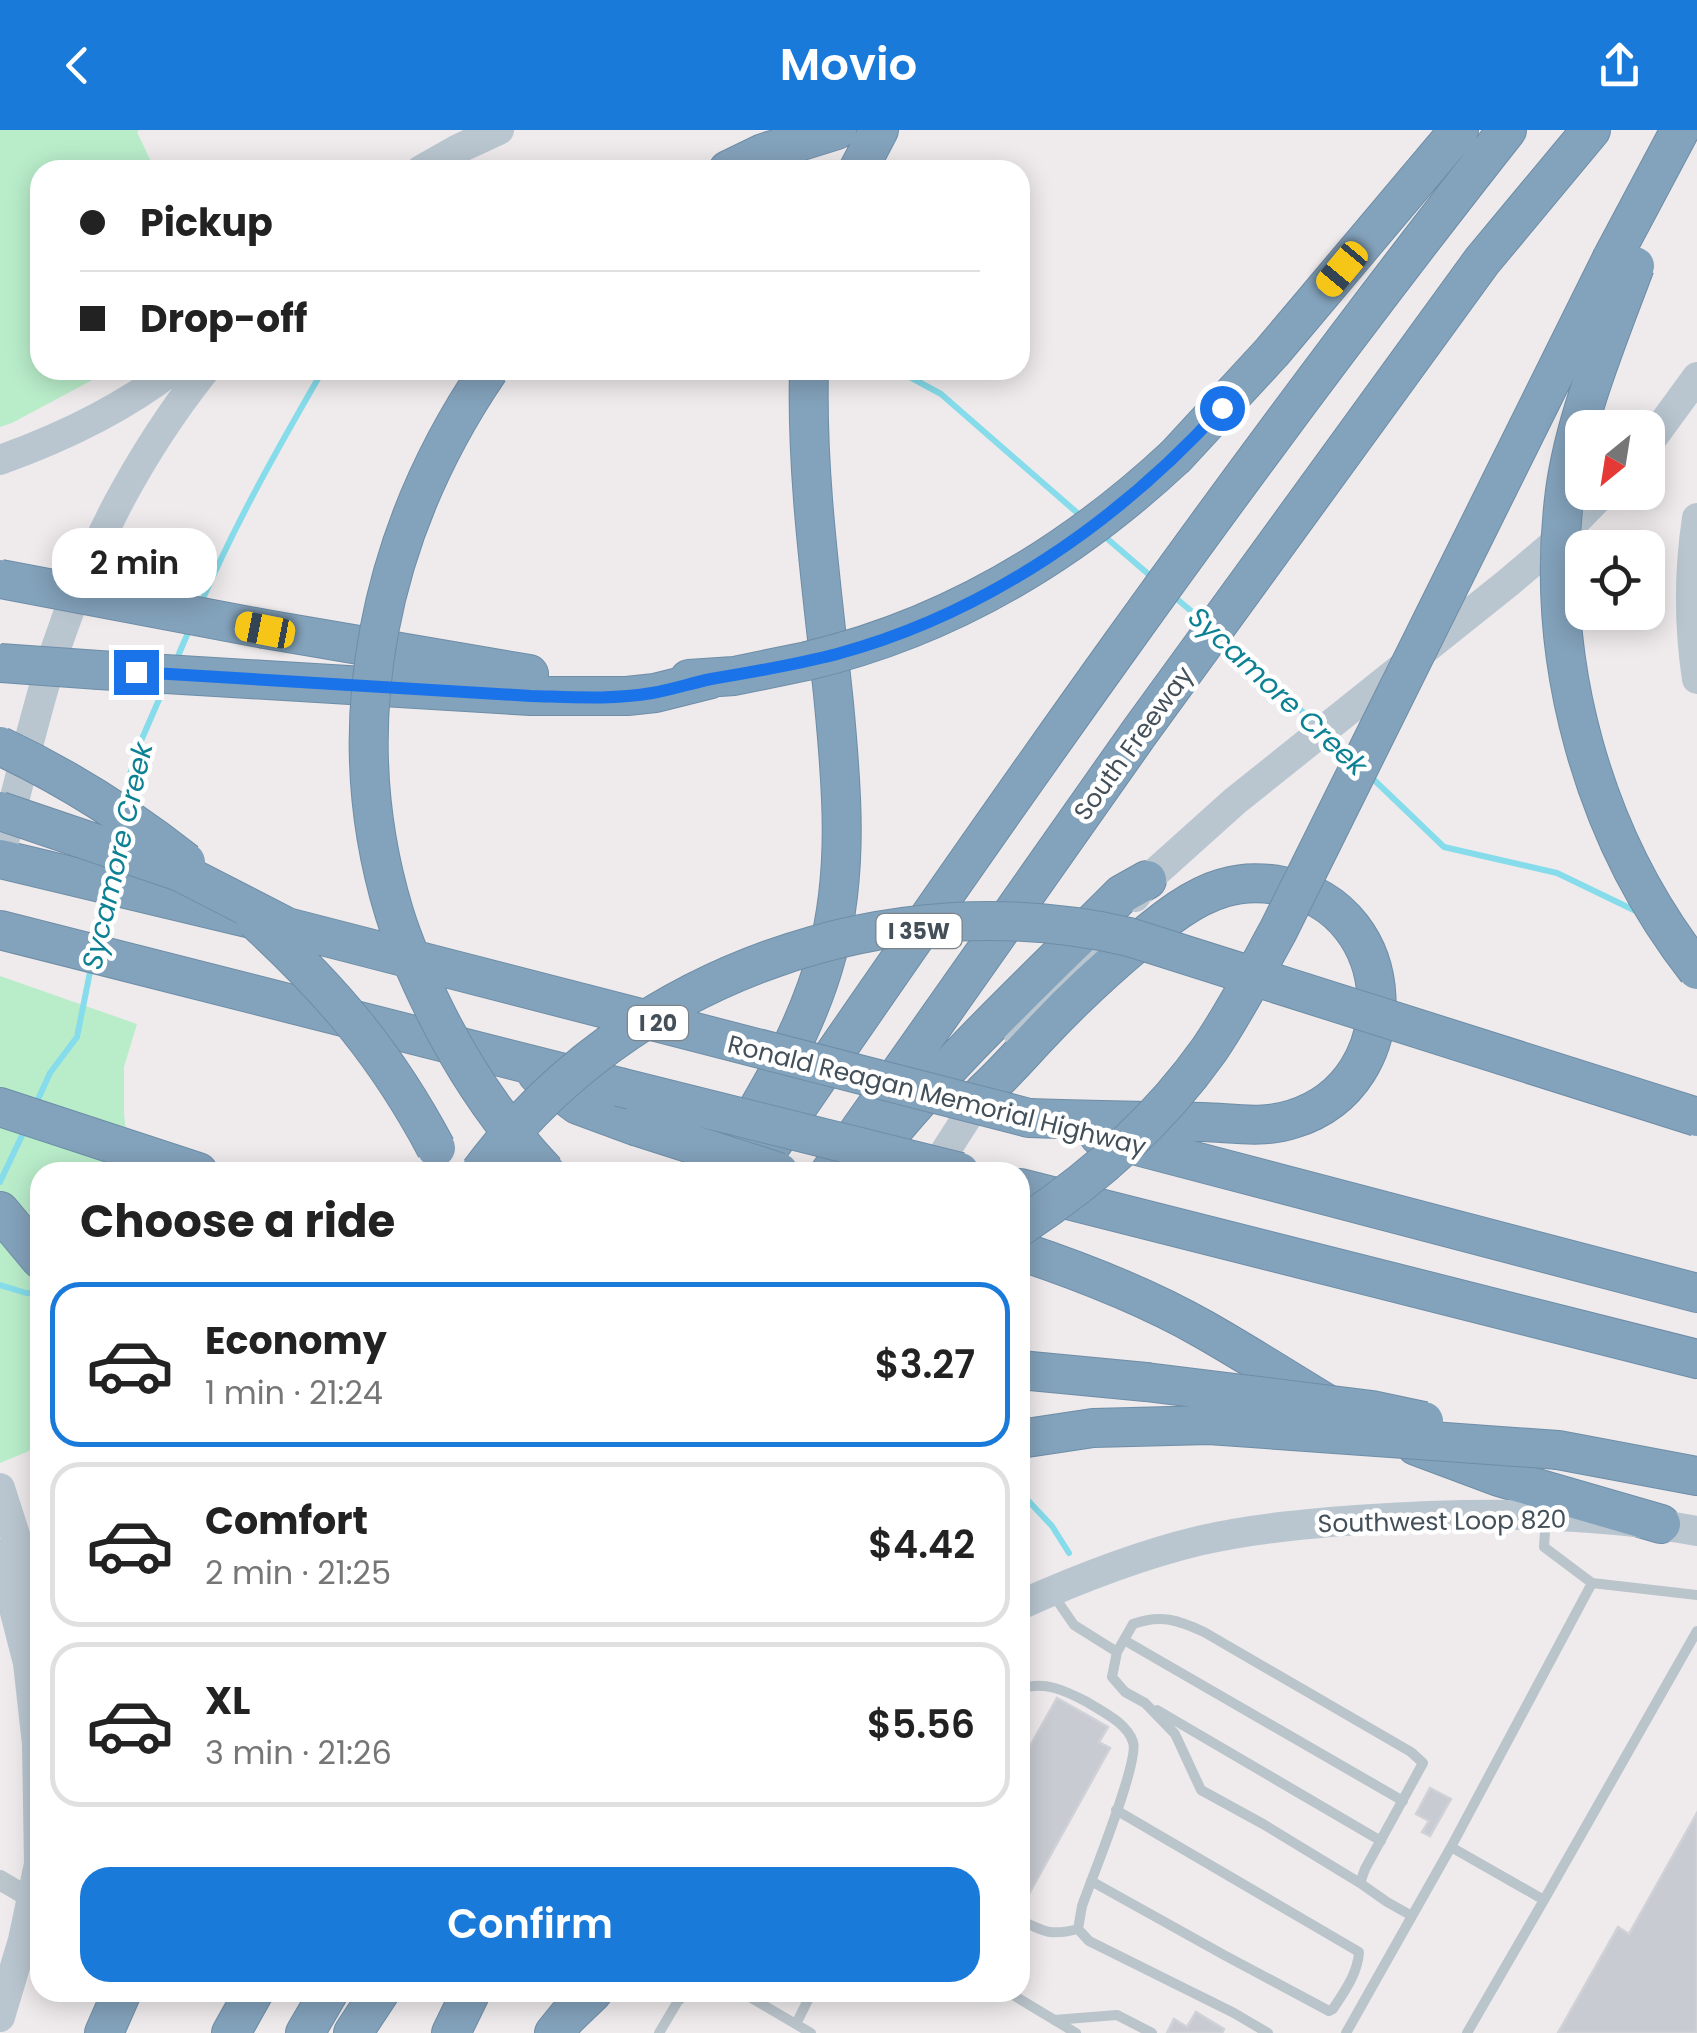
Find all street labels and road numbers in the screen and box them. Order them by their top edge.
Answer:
street label: South Freeway [1066,659,1201,828]
road number: I 35W [876,914,962,948]
road number: I 20 [628,1006,688,1040]
street label: Ronald Reagan Memorial Highway [724,1027,1150,1164]
street label: Southwest Loop 820 [1317,1502,1567,1541]

